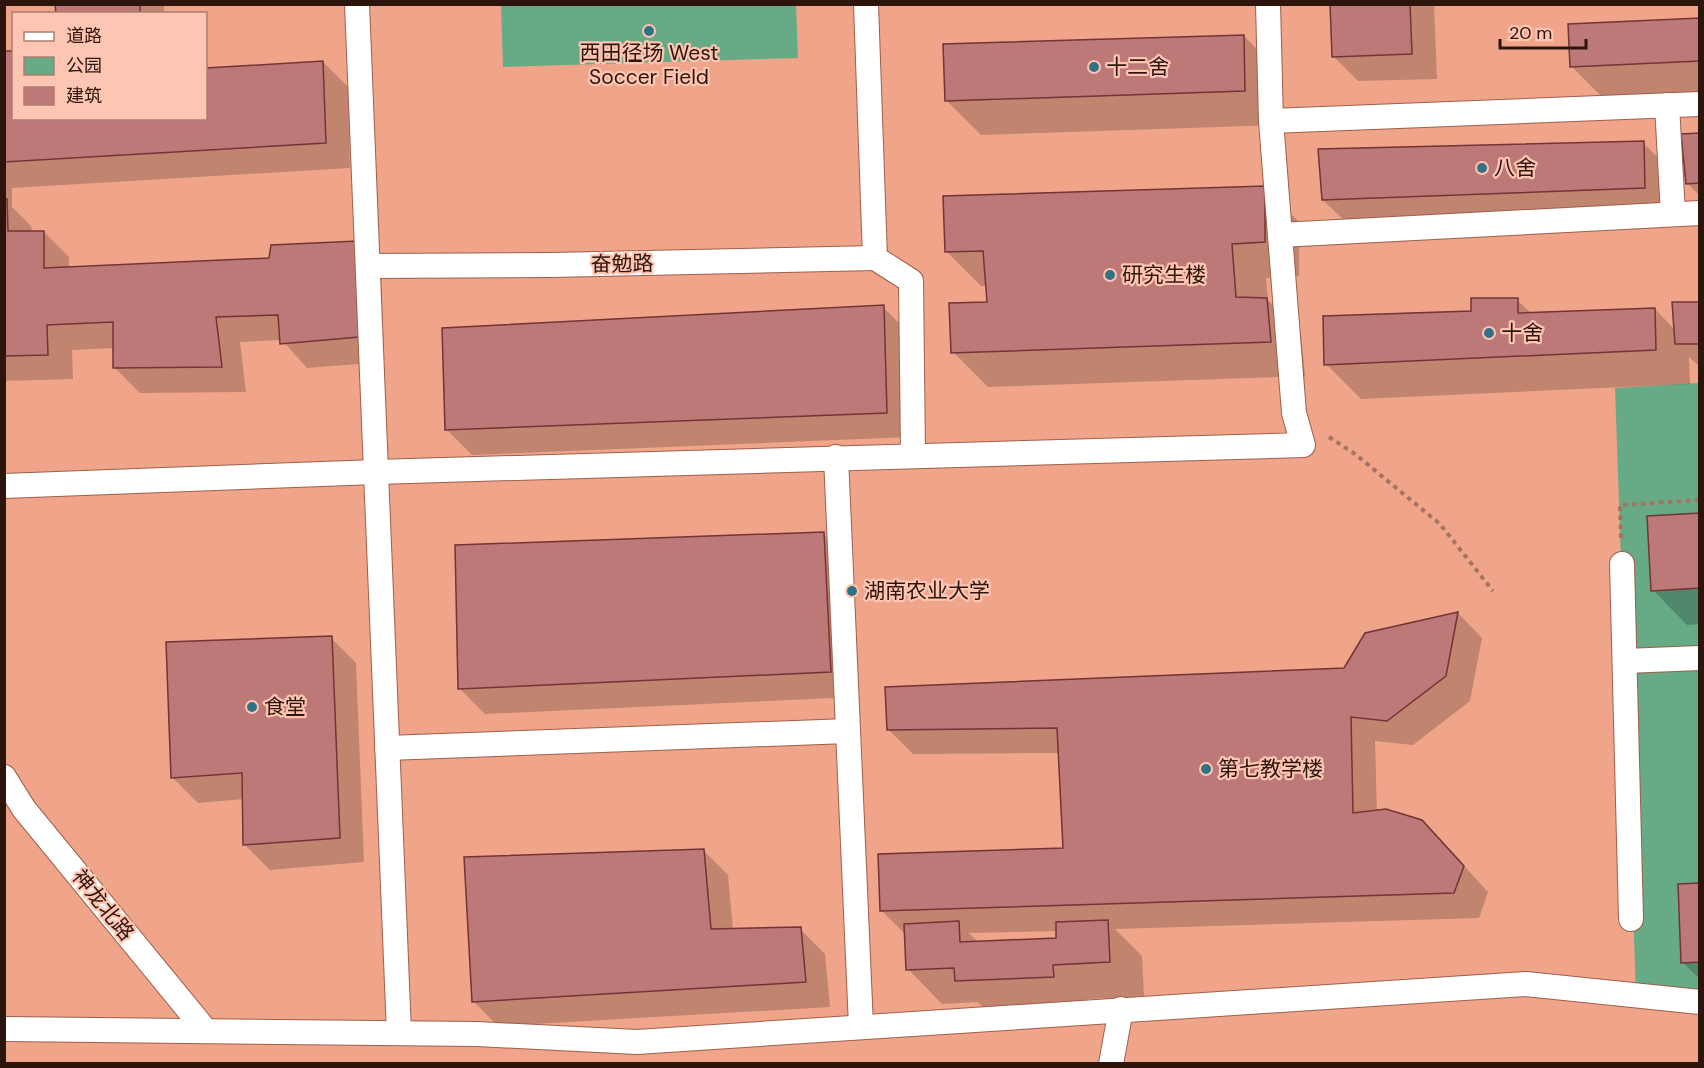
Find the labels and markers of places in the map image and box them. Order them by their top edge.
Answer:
marker: 西田径场 West Soccer Field [642,24,656,38]
place label: 西田径场 West Soccer Field [579,39,719,91]
place label: 十二舍 [1106,53,1169,81]
marker: 十二舍 [1087,60,1101,74]
place label: 八舍 [1494,154,1536,182]
marker: 八舍 [1475,161,1489,175]
place label: 研究生楼 [1122,261,1206,289]
marker: 研究生楼 [1103,268,1117,282]
place label: 十舍 [1501,319,1543,347]
marker: 十舍 [1482,326,1496,340]
place label: 湖南农业大学 [864,577,990,605]
marker: 湖南农业大学 [845,584,859,598]
place label: 食堂 [264,693,306,721]
marker: 食堂 [245,700,259,714]
place label: 第七教学楼 [1218,755,1323,783]
marker: 第七教学楼 [1199,762,1213,776]

